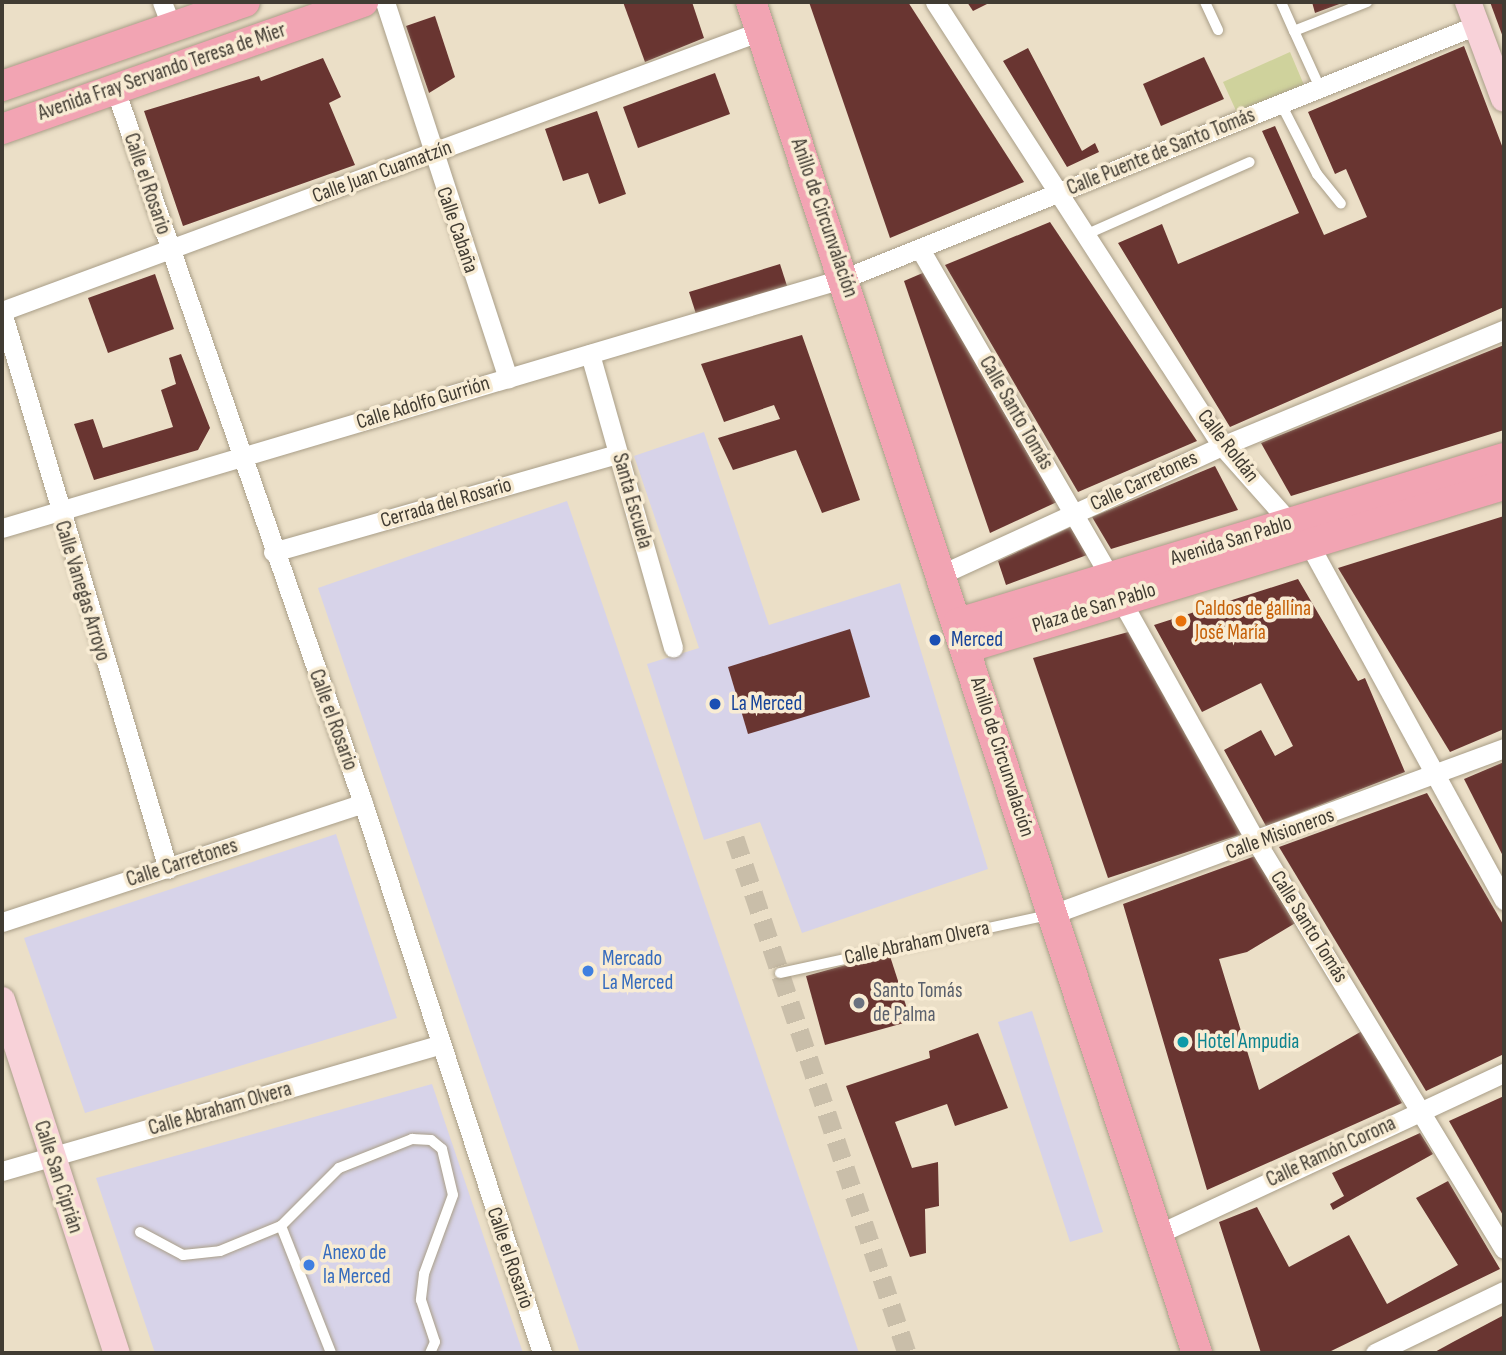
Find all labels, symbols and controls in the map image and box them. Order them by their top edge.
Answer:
street label: Avenida Fray Servando Teresa de Mier [35,18,289,126]
street label: Calle Puente de Santo Tomás [1063,103,1259,201]
street label: Calle el Rosario [118,130,176,238]
street label: Calle Juan Cuamatzín [309,135,455,209]
street label: Anillo de Circunvalación [785,135,863,301]
street label: Calle Cabaña [431,184,483,276]
street label: Calle Santo Tomás [973,352,1059,474]
street label: Calle Adolfo Gurrión [353,371,493,435]
street label: Calle Roldán [1192,405,1264,487]
street label: Calle Carretones [1086,445,1202,517]
street label: Santa Escuela [606,451,658,551]
street label: Cerrada del Rosario [378,472,514,534]
street label: Avenida San Pablo [1167,511,1295,571]
street label: Calle Vanegas Arroyo [49,518,115,664]
street label: Plaza de San Pablo [1029,577,1159,639]
place label: Caldos de gallina José María [1195,596,1311,646]
marker: Caldos de gallina José María [1173,613,1189,629]
place label: Merced [951,627,1003,653]
marker: Merced [925,630,945,650]
street label: Calle el Rosario [303,666,363,774]
street label: Anillo de Circunvalación [964,674,1040,840]
place label: La Merced [731,691,802,717]
marker: La Merced [705,694,725,714]
street label: Calle Misioneros [1222,803,1338,865]
street label: Calle Carretones [123,833,241,893]
street label: Calle Santo Tomás [1265,866,1353,988]
street label: Calle Abraham Olvera [842,915,992,971]
place label: Mercado La Merced [602,946,673,996]
marker: Mercado La Merced [580,963,596,979]
place label: Santo Tomás de Palma [873,978,962,1028]
marker: Santo Tomás de Palma [851,995,867,1011]
place label: Hotel Ampudia [1197,1029,1299,1055]
marker: Hotel Ampudia [1175,1034,1191,1050]
street label: Calle Abraham Olvera [146,1077,294,1141]
street label: Calle Ramón Corona [1262,1111,1400,1193]
street label: Calle San Ciprián [28,1118,88,1236]
street label: Calle el Rosario [481,1204,539,1312]
place label: Anexo de la Merced [323,1240,390,1290]
marker: Anexo de la Merced [301,1257,317,1273]

